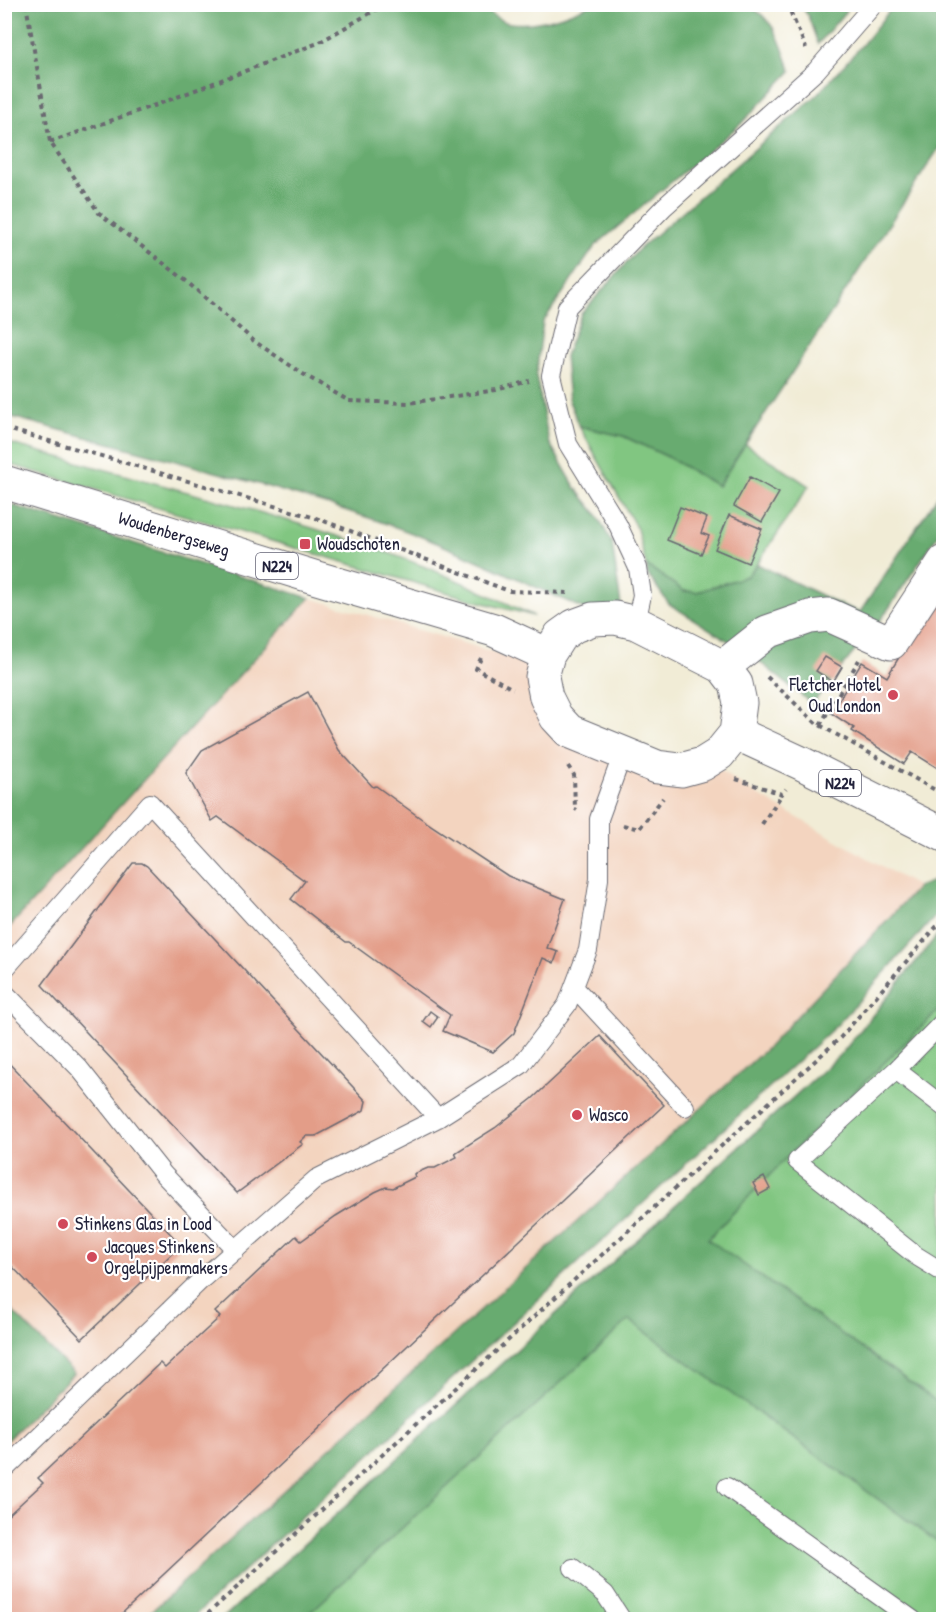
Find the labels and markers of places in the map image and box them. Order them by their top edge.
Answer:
place label: Woudschoten [317,531,400,556]
marker: Woudschoten [298,537,312,551]
place label: Fletcher Hotel Oud London [789,672,881,718]
marker: Fletcher Hotel Oud London [886,688,900,702]
place label: Wasco [589,1102,628,1127]
marker: Wasco [570,1108,584,1122]
place label: Stinkens Glas in Lood [75,1211,212,1236]
marker: Stinkens Glas in Lood [56,1217,70,1231]
place label: Jacques Stinkens Orgelpijpenmakers [104,1234,228,1280]
marker: Jacques Stinkens Orgelpijpenmakers [85,1250,99,1264]

